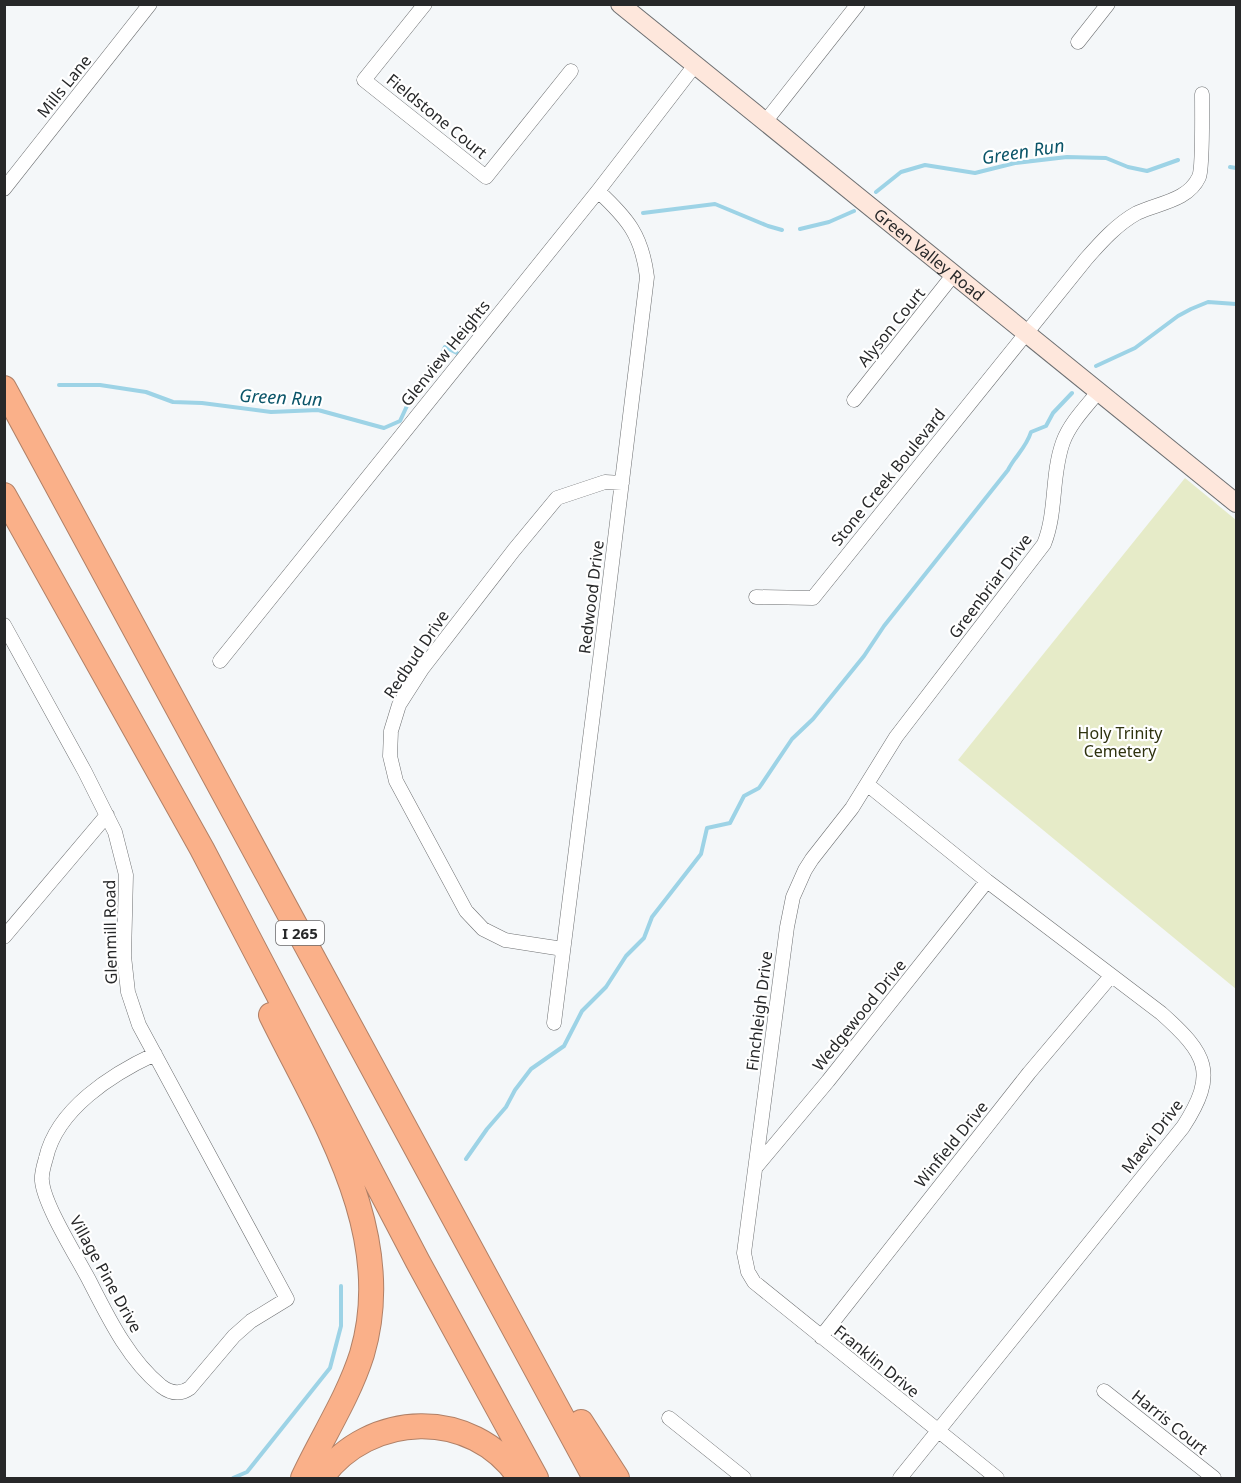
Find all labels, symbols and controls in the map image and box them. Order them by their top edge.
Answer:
street label: Mills Lane [32,50,96,122]
street label: Fieldstone Court [382,69,492,164]
water label: Green Run [980,133,1066,169]
street label: Green Valley Road [869,203,989,306]
street label: Alyson Court [852,283,930,371]
street label: Glenview Heights [395,295,495,411]
water label: Green Run [239,383,323,411]
street label: Stone Creek Boulevard [826,404,950,550]
street label: Greenbriar Drive [943,529,1037,643]
street label: Redwood Drive [573,539,609,655]
street label: Redbud Drive [378,606,454,702]
park label: Holy Trinity Cemetery [1078,722,1163,762]
street label: Glenmill Road [98,879,122,985]
road number: I 265 [276,921,324,945]
street label: Finchleigh Drive [741,950,777,1072]
street label: Wedgewood Drive [807,955,911,1075]
street label: Maevi Drive [1116,1094,1188,1178]
street label: Winfield Drive [909,1096,993,1192]
street label: Village Pine Drive [65,1212,147,1336]
street label: Franklin Drive [830,1320,924,1402]
street label: Harris Court [1127,1384,1213,1460]

